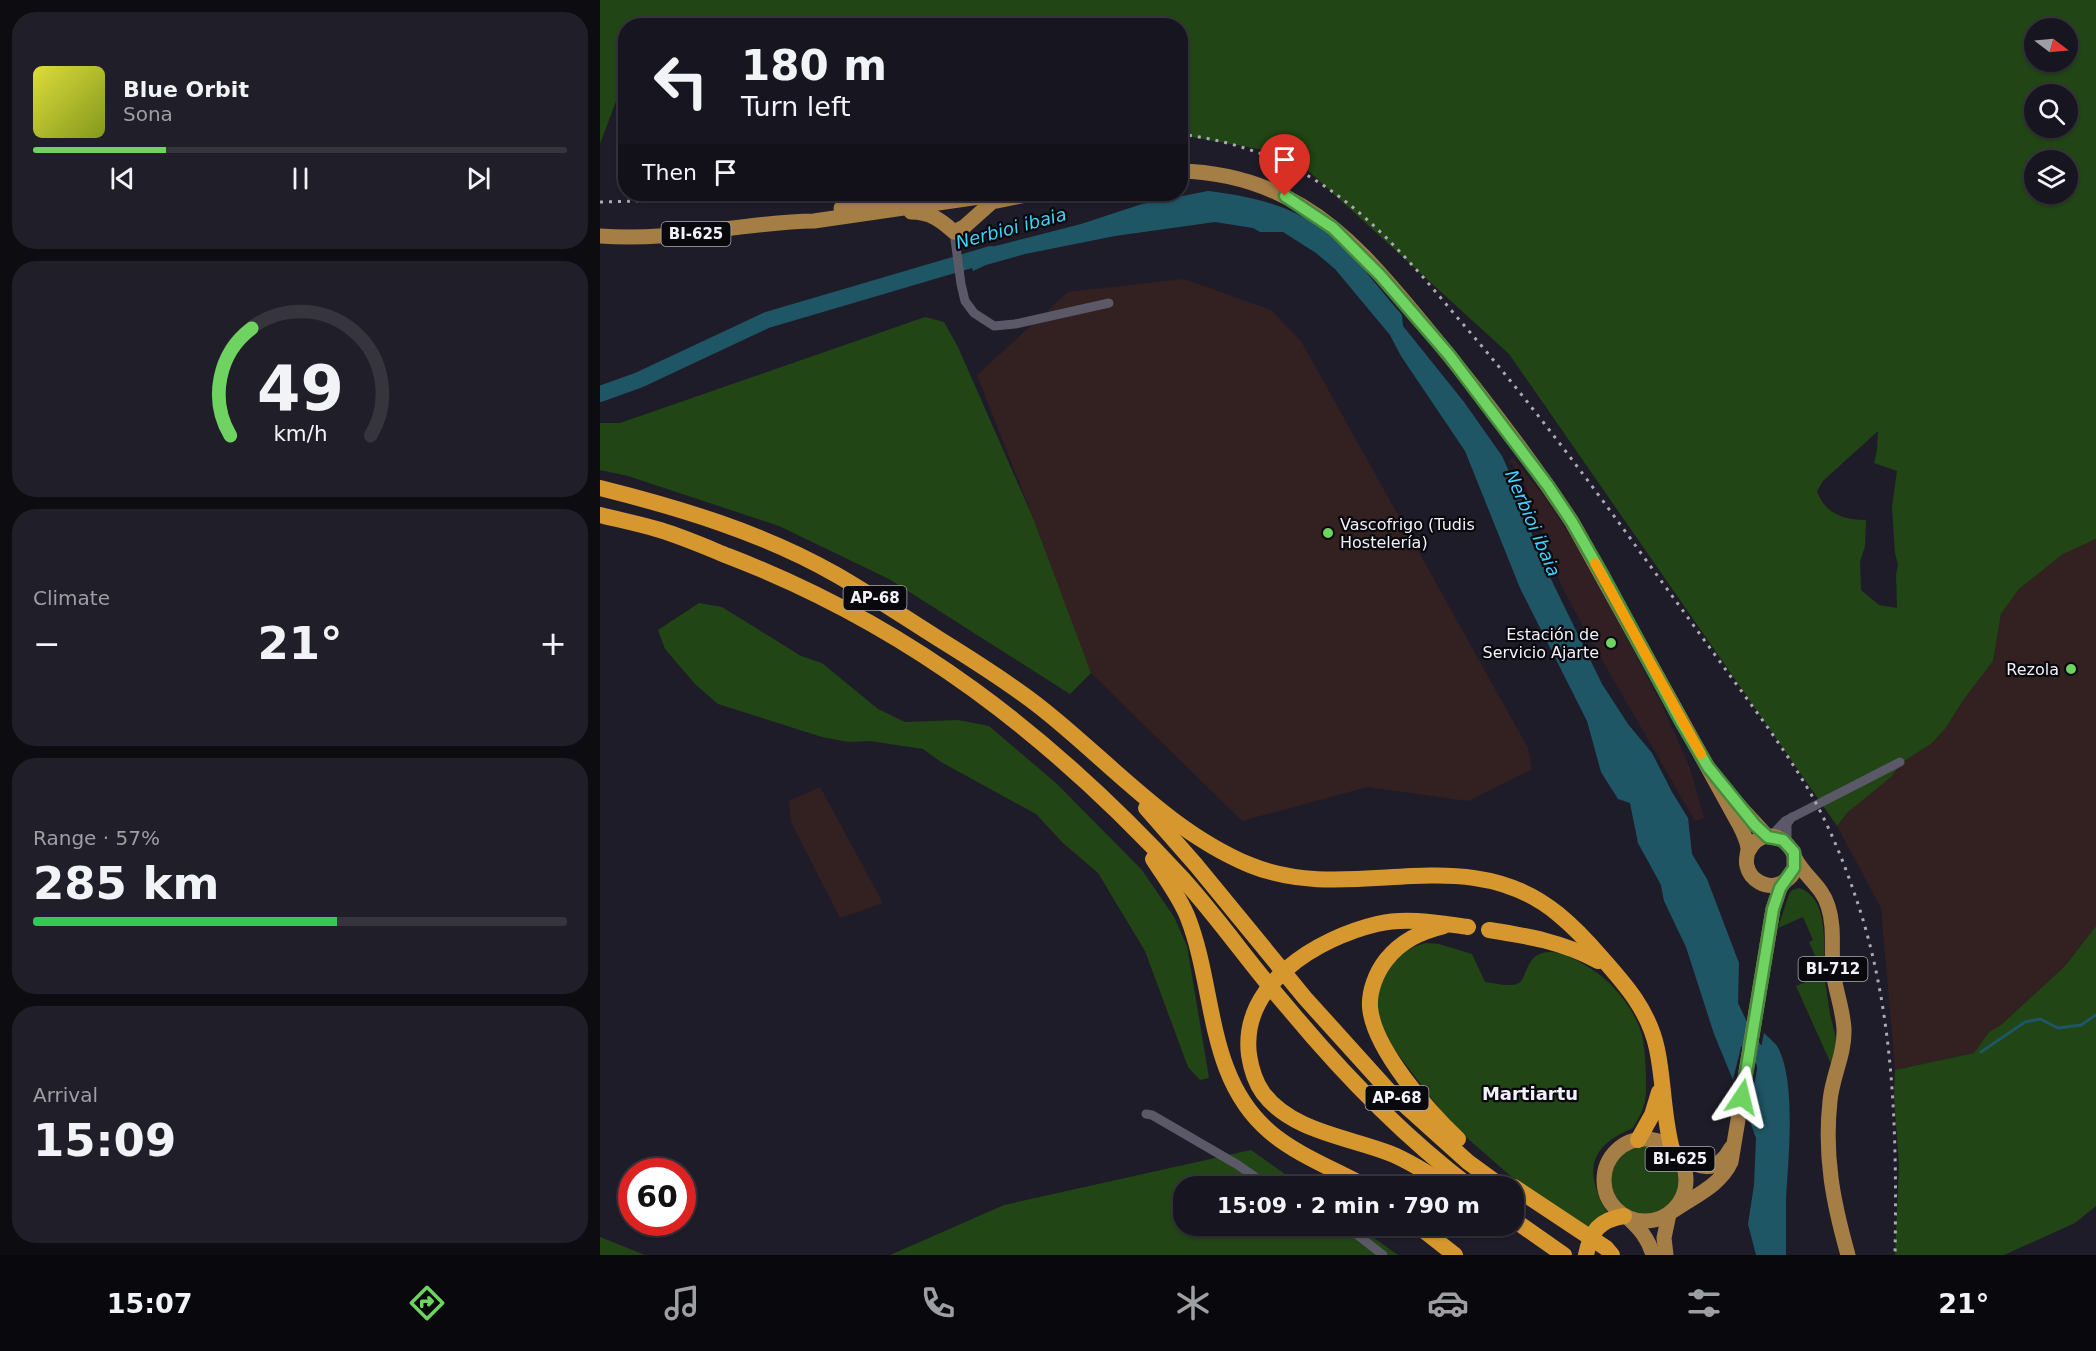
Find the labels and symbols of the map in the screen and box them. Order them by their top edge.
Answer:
north arrow [2024,18,2078,72]
pin [1259,134,1310,196]
water label: Nerbioi ibaia [953,203,1069,253]
road number: BI-625 [662,222,730,246]
water label: Nerbioi ibaia [1501,467,1565,579]
place label: Vascofrigo (Tudis Hostelería) [1340,515,1475,552]
marker: Vascofrigo (Tudis Hostelería) [1321,526,1335,540]
road number: AP-68 [844,586,906,610]
place label: Estación de Servicio Ajarte [1483,625,1599,662]
marker: Estación de Servicio Ajarte [1604,636,1618,650]
place label: Rezola [2006,660,2059,679]
marker: Rezola [2064,662,2078,676]
road number: BI-712 [1798,957,1868,981]
position arrow [1710,1065,1774,1129]
district label: Martiartu [1482,1083,1578,1104]
road number: AP-68 [1366,1086,1428,1110]
road number: BI-625 [1646,1147,1714,1171]
speed limit sign: 60 [618,1158,696,1236]

